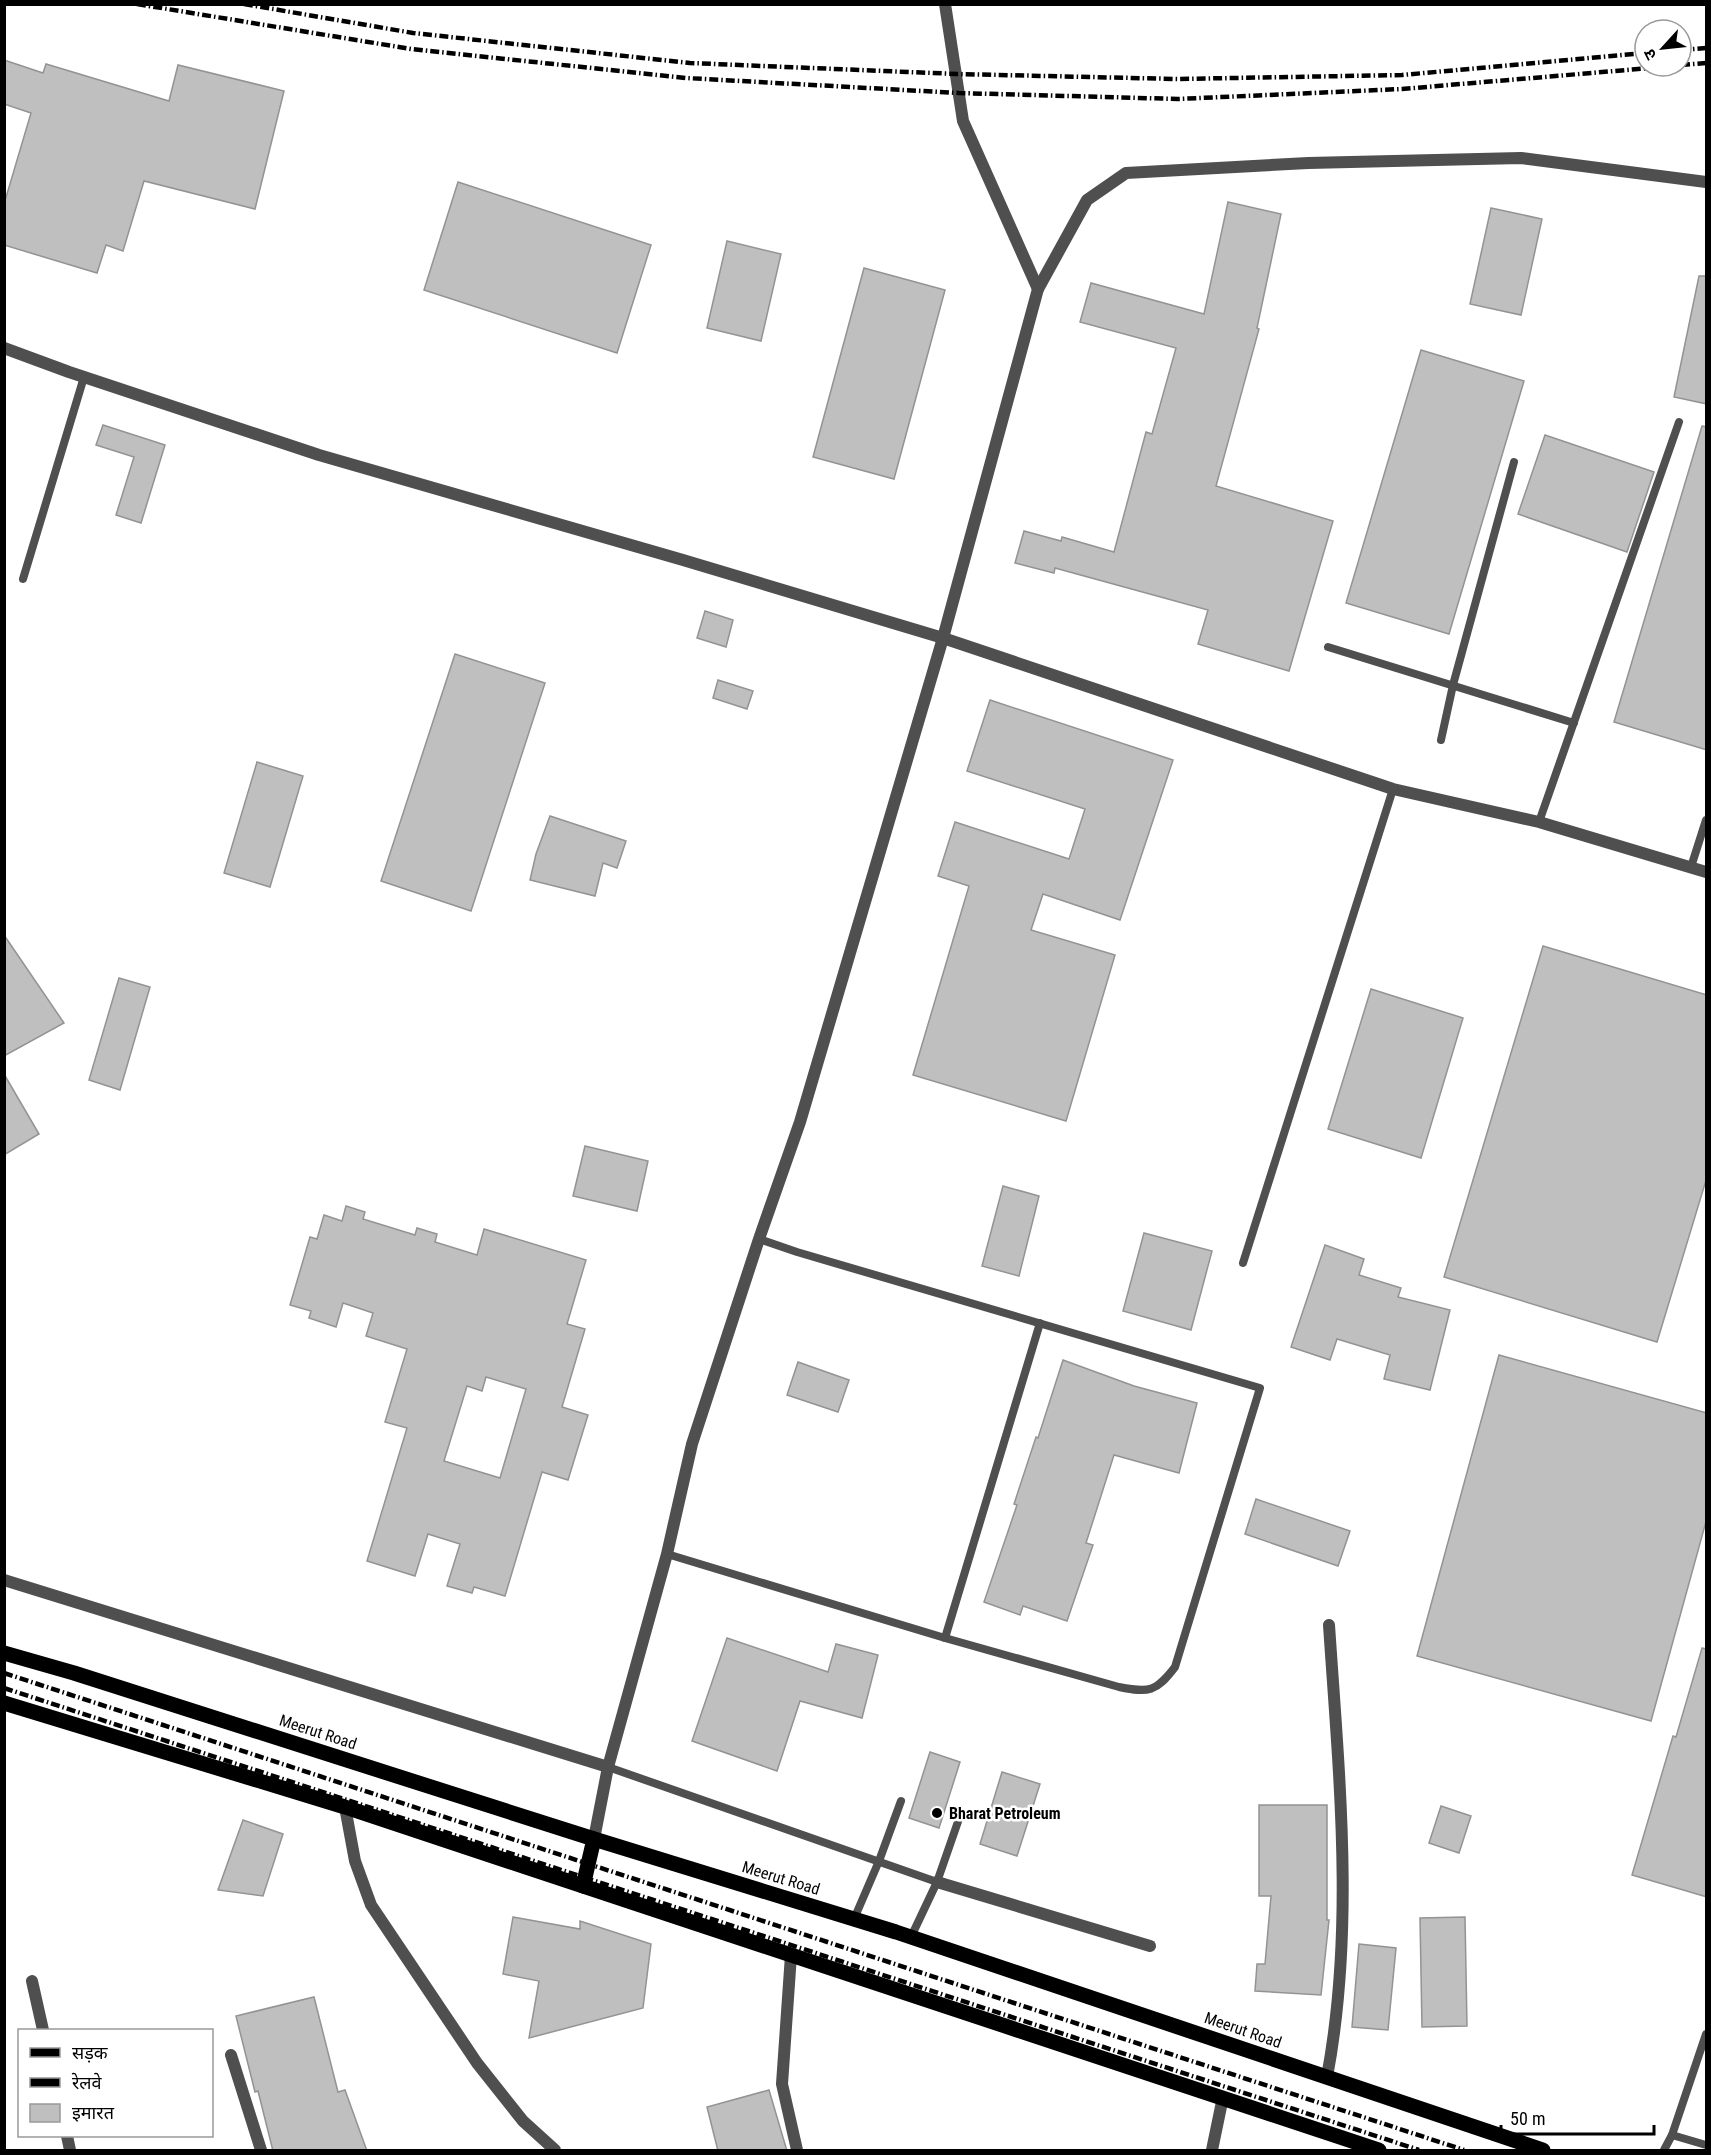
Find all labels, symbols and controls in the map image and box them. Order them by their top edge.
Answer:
north arrow [1633,18,1693,78]
text: उ [1639,46,1661,63]
street label: Meerut Road [277,1711,359,1753]
place label: Bharat Petroleum [949,1804,1061,1823]
marker: Bharat Petroleum [930,1806,944,1820]
street label: Meerut Road [740,1857,822,1899]
street label: Meerut Road [1202,2008,1284,2052]
legend [18,2029,213,2137]
text: सड़क [72,2042,109,2063]
text: रेलवे [71,2072,103,2093]
scale bar [1501,2098,1654,2136]
text: इमारत [72,2102,115,2123]
text: 50 m [1510,2108,1545,2129]

